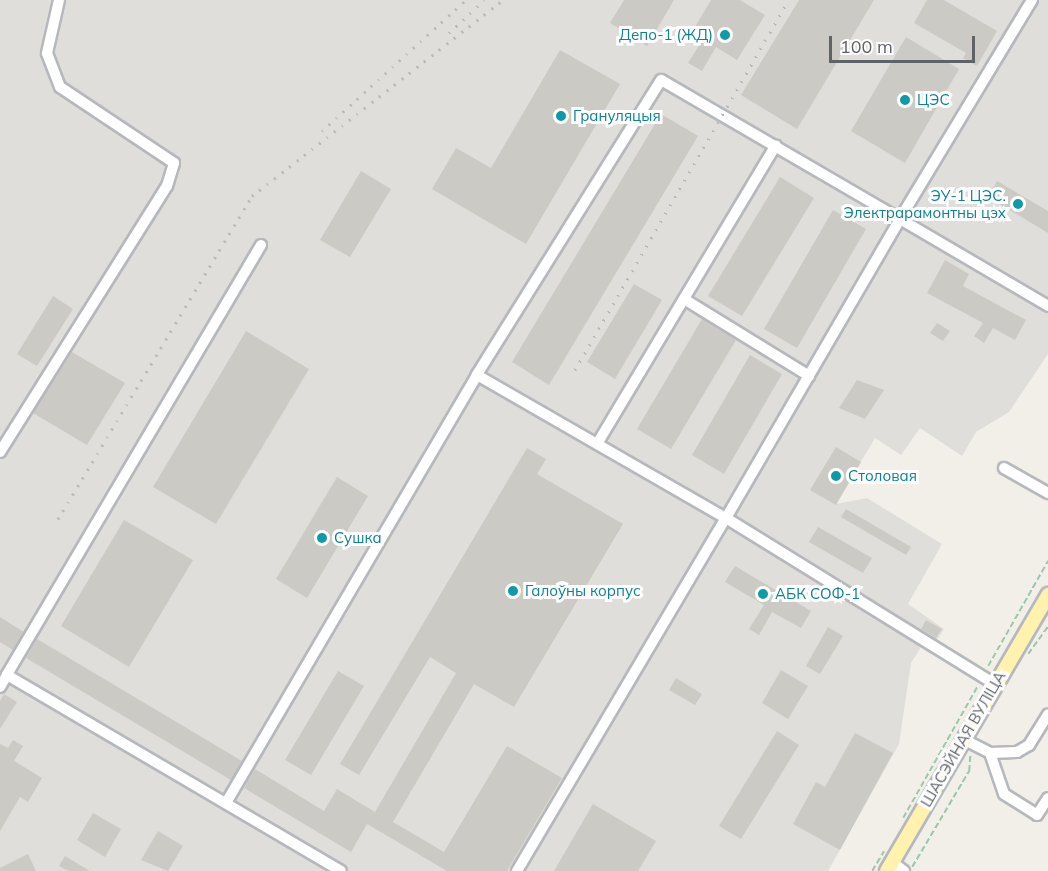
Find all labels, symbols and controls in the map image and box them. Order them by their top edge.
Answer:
scale bar [832,24,978,62]
place label: Депо-1 (ЖД) [619,26,713,44]
marker: Депо-1 (ЖД) [718,28,732,42]
text: 100 m [840,35,893,58]
place label: ЦЭС [917,91,950,109]
marker: ЦЭС [898,93,912,107]
place label: Грануляцыя [573,107,661,125]
marker: Грануляцыя [554,109,568,123]
place label: ЭУ-1 ЦЭС. Электрарамонтны цэх [844,186,1006,221]
marker: ЭУ-1 ЦЭС. Электрарамонтны цэх [1011,197,1025,211]
place label: Столовая [848,467,917,485]
marker: Столовая [829,469,843,483]
place label: Сушка [334,529,382,547]
marker: Сушка [315,531,329,545]
place label: Галоўны корпус [525,582,640,600]
marker: Галоўны корпус [506,584,520,598]
place label: АБК СОФ-1 [775,585,860,603]
marker: АБК СОФ-1 [756,587,770,601]
street label: ШАСЭЙНАЯ ВУЛІЦА [917,668,1009,810]

